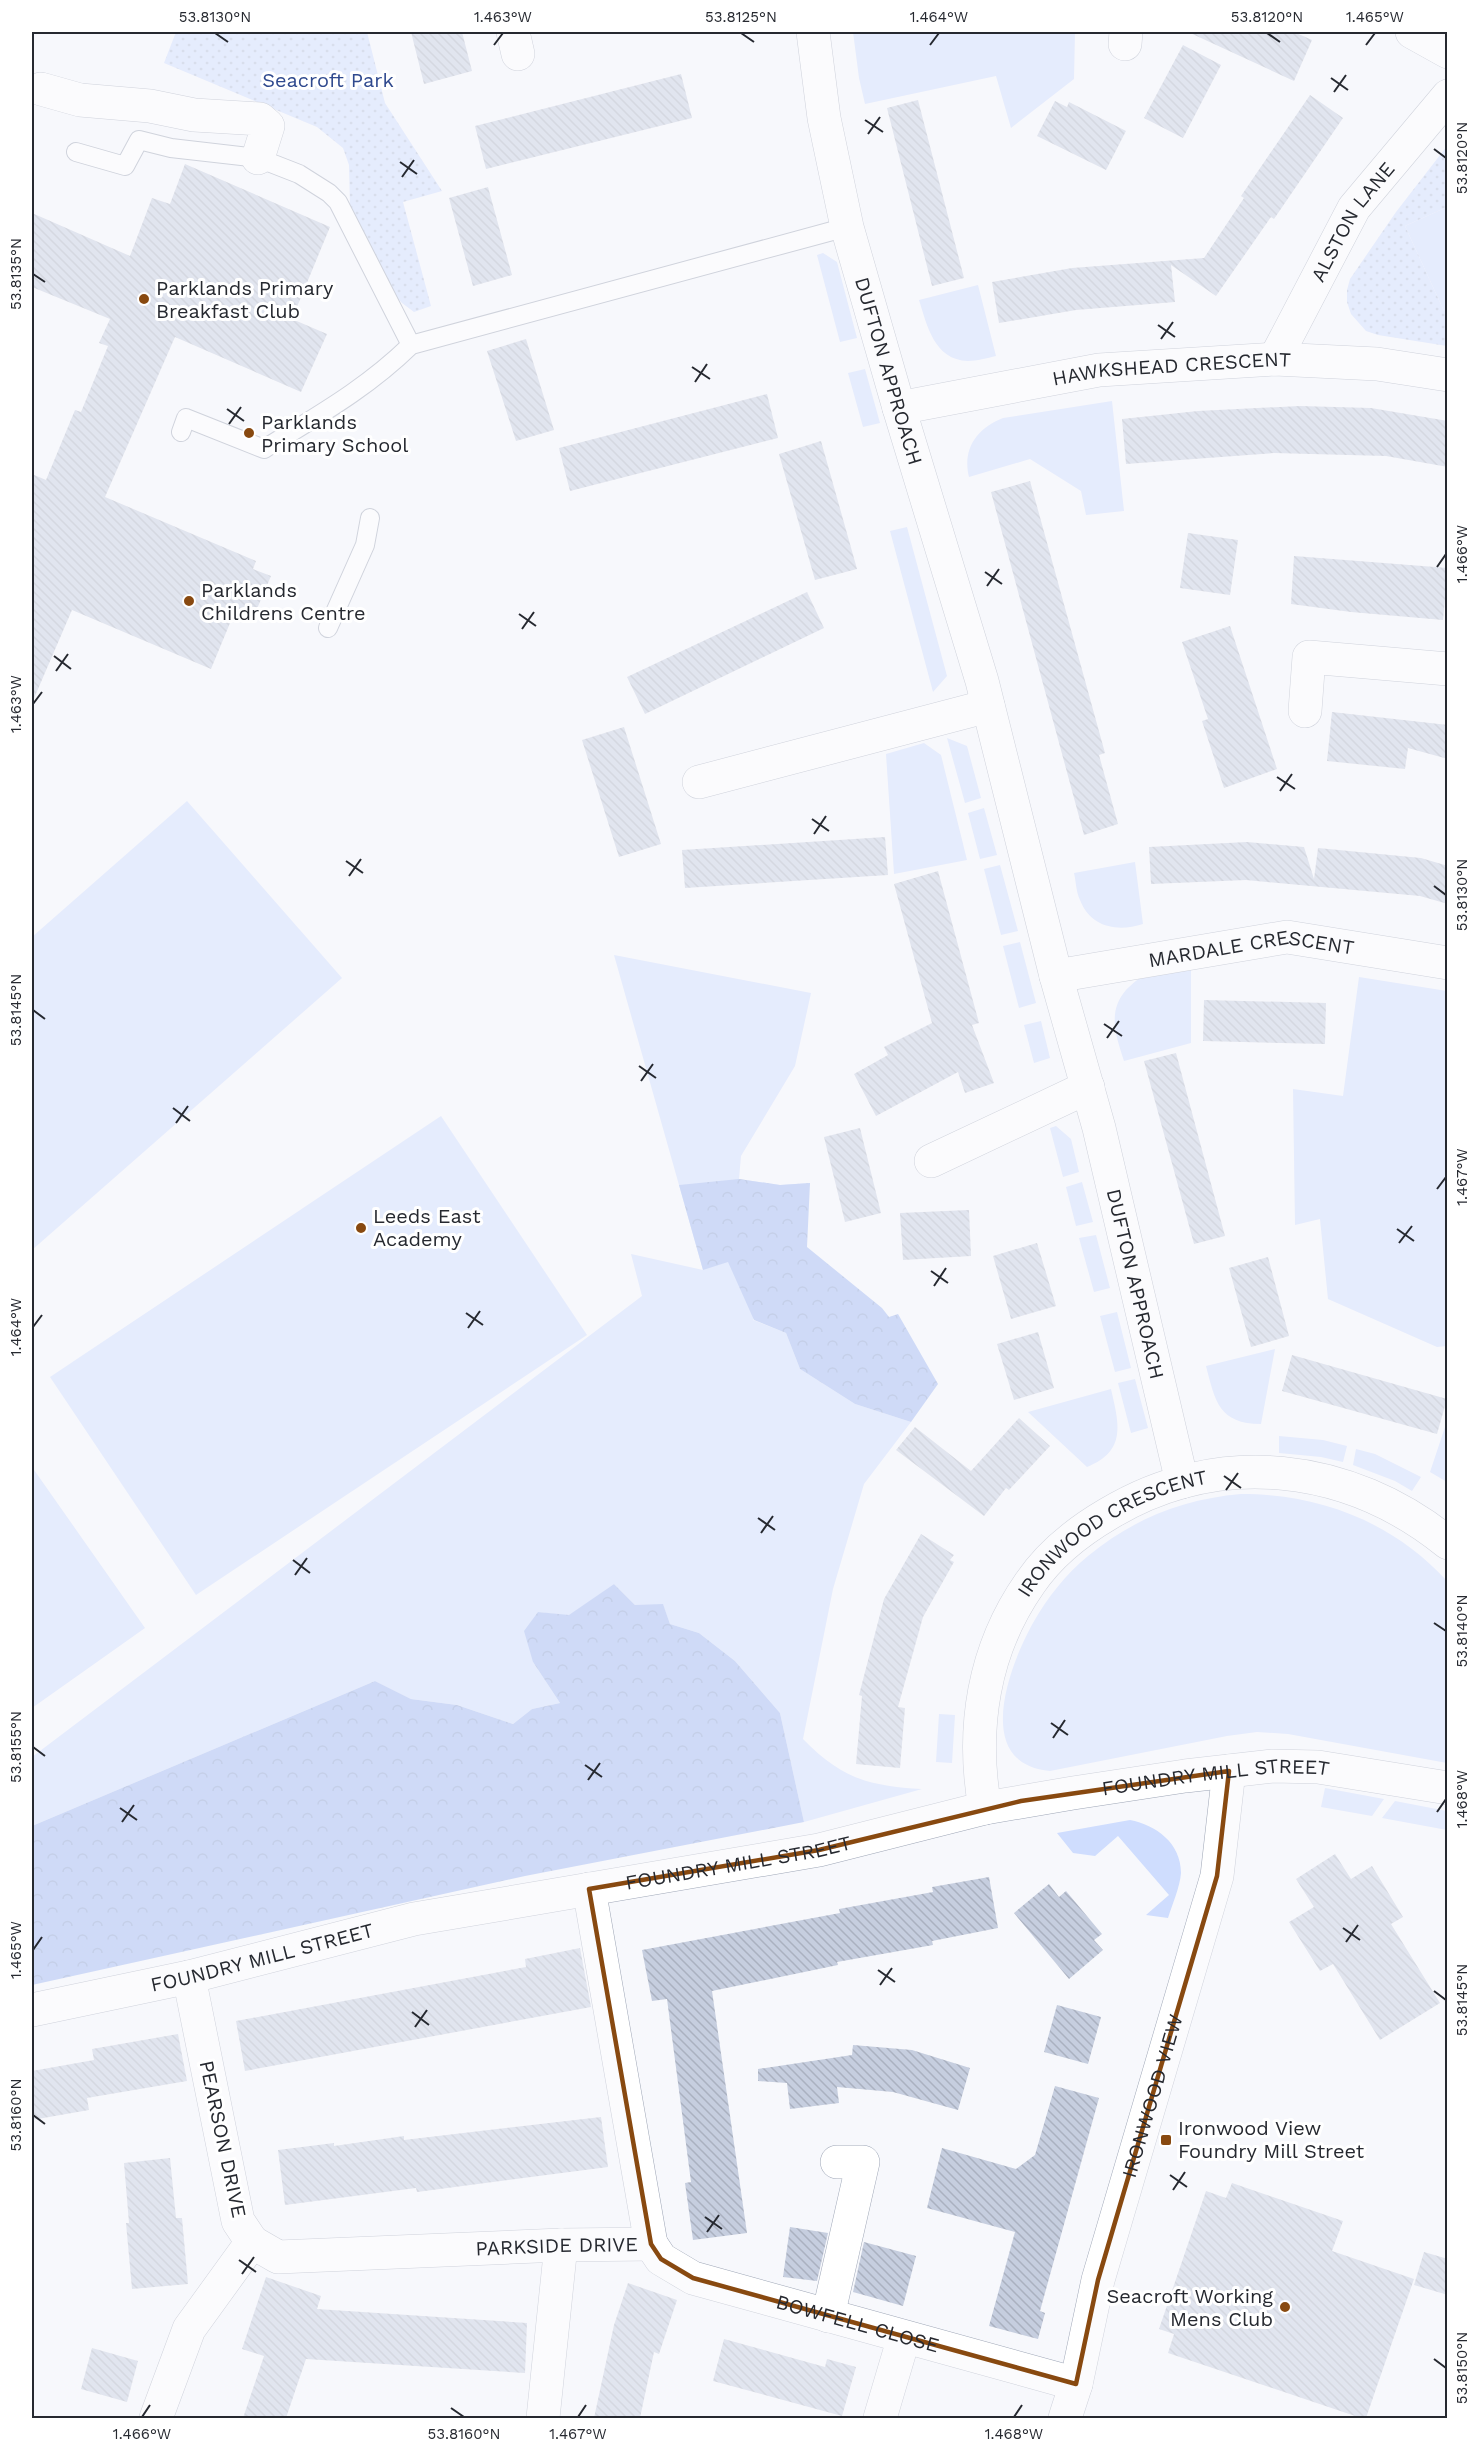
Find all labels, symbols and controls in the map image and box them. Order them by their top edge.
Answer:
text: 53.8130°N [179,8,251,26]
text: 1.463°W [474,8,532,26]
text: 53.8125°N [705,8,777,26]
text: 1.464°W [910,8,968,26]
text: 53.8120°N [1231,8,1303,26]
text: 1.465°W [1346,8,1404,26]
park label: Seacroft Park [262,68,394,92]
text: 53.8120°N [1453,122,1471,194]
street label: ALSTON LANE [1306,157,1400,286]
text: 53.8135°N [7,238,25,310]
street label: DUFTON APPROACH [850,274,928,468]
place label: Parklands Primary Breakfast Club [156,276,334,323]
marker: Parklands Primary Breakfast Club [137,292,151,306]
street label: HAWKSHEAD CRESCENT [1050,347,1291,391]
place label: Parklands Primary School [261,410,408,457]
marker: Parklands Primary School [242,426,256,440]
text: 1.466°W [1453,525,1471,583]
place label: Parklands Childrens Centre [201,578,365,625]
marker: Parklands Childrens Centre [182,594,196,608]
text: 1.463°W [7,675,25,733]
text: 53.8130°N [1453,859,1471,931]
street label: MARDALE CRESCENT [1147,925,1356,972]
text: 53.8145°N [7,974,25,1046]
text: 1.467°W [1453,1148,1471,1206]
street label: DUFTON APPROACH [1102,1186,1169,1381]
place label: Leeds East Academy [373,1204,481,1251]
marker: Leeds East Academy [354,1221,368,1235]
text: 1.464°W [7,1298,25,1356]
street label: IRONWOOD CRESCENT [1012,1465,1209,1601]
text: 53.8140°N [1453,1595,1471,1667]
text: 53.8155°N [7,1711,25,1783]
street label: FOUNDRY MILL STREET [1100,1753,1331,1800]
text: 1.468°W [1453,1770,1471,1828]
street label: FOUNDRY MILL STREET [624,1830,854,1895]
street label: FOUNDRY MILL STREET [148,1918,376,1997]
text: 1.465°W [7,1921,25,1979]
text: 53.8145°N [1453,1964,1471,2036]
street label: IRONWOOD VIEW [1117,2011,1188,2180]
street label: PEARSON DRIVE [195,2058,251,2220]
text: 53.8160°N [7,2079,25,2151]
place label: Ironwood View Foundry Mill Street [1178,2116,1365,2163]
marker: Ironwood View Foundry Mill Street [1159,2133,1173,2147]
street label: PARKSIDE DRIVE [475,2232,638,2261]
place label: Seacroft Working Mens Club [1107,2284,1273,2331]
street label: BOWFELL CLOSE [773,2290,942,2358]
marker: Seacroft Working Mens Club [1278,2300,1292,2314]
text: 53.8150°N [1453,2332,1471,2404]
text: 1.466°W [113,2425,171,2443]
text: 53.8160°N [428,2425,500,2443]
text: 1.467°W [549,2425,607,2443]
text: 1.468°W [985,2425,1043,2443]

